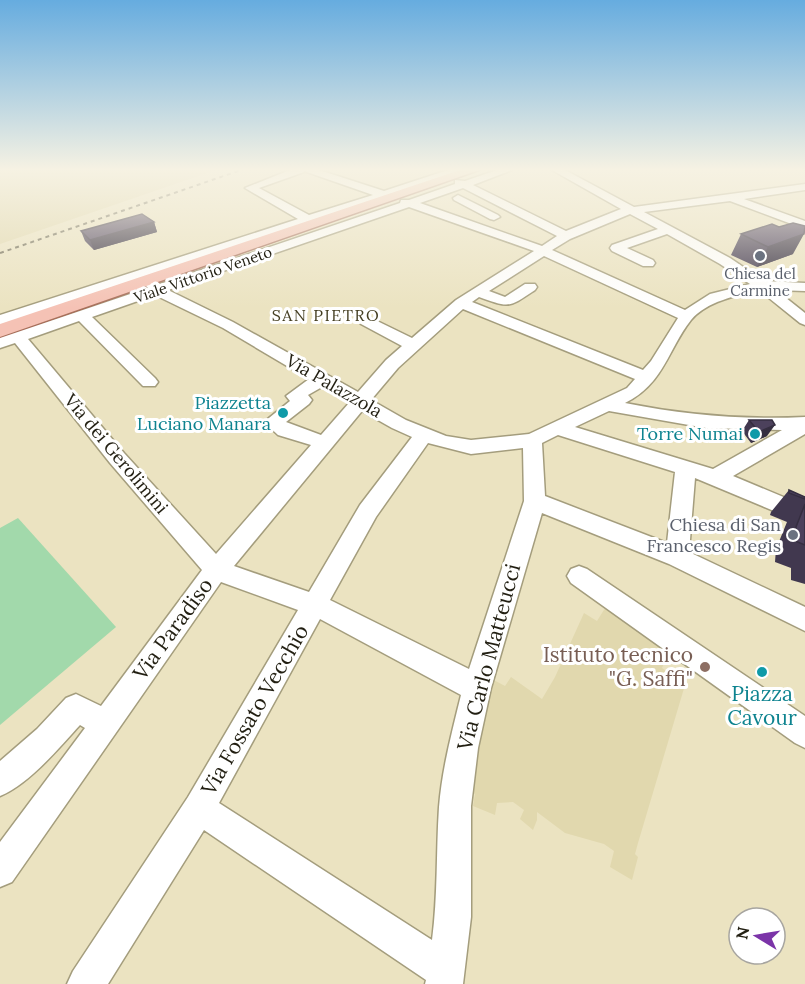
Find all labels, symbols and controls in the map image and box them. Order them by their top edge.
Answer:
street label: Viale Vittorio Veneto [130,242,275,307]
marker: Chiesa del Carmine [753,249,767,263]
place label: Chiesa del Carmine [724,264,796,300]
district label: SAN PIETRO [272,305,380,325]
street label: Via Palazzola [281,348,387,422]
street label: Via dei Gerolimini [59,388,173,518]
place label: Piazzetta Luciano Manara [137,391,271,435]
marker: Piazzetta Luciano Manara [276,406,290,420]
place label: Torre Numai [637,422,743,445]
marker: Torre Numai [748,427,762,441]
place label: Chiesa di San Francesco Regis [646,513,781,557]
marker: Chiesa di San Francesco Regis [786,528,800,542]
street label: Via Carlo Matteucci [450,560,526,754]
street label: Via Paradiso [126,573,219,686]
street label: Via Fossato Vecchio [194,620,314,801]
place label: Istituto tecnico "G. Saffi" [543,641,693,692]
marker: Istituto tecnico "G. Saffi" [698,660,712,674]
marker: Piazza Cavour [755,665,769,679]
place label: Piazza Cavour [727,680,797,731]
north arrow [727,906,787,966]
text: N [731,925,753,941]

